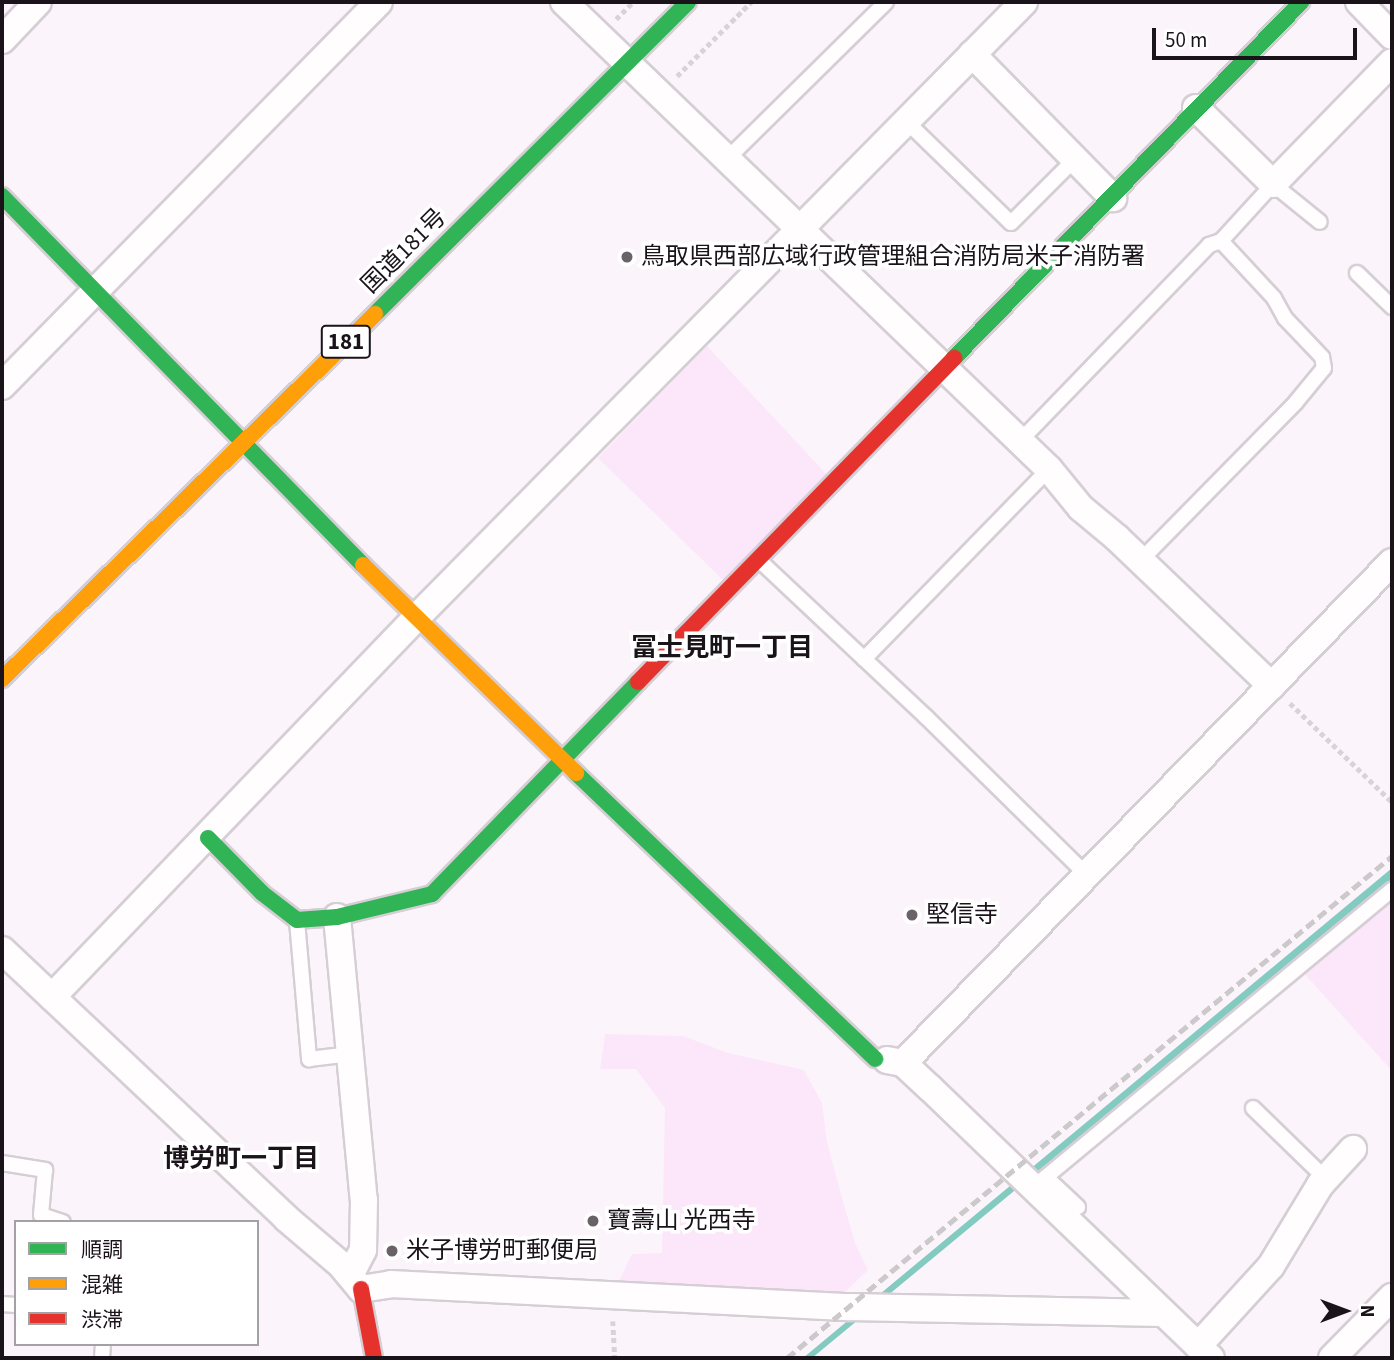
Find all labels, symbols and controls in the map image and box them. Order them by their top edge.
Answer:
scale bar [1156,14,1361,58]
text: 50 m [1165,25,1207,55]
street label: 国道181号 [356,203,452,299]
place label: 鳥取県西部広域行政管理組合消防局米子消防署 [641,243,1145,271]
marker: 鳥取県西部広域行政管理組合消防局米子消防署 [619,249,635,265]
road number: 181 [320,322,372,362]
district label: 冨士見町一丁目 [631,632,813,664]
place label: 堅信寺 [926,901,998,929]
marker: 堅信寺 [904,907,920,923]
district label: 博労町一丁目 [163,1143,319,1175]
place label: 寶壽山 光西寺 [607,1207,756,1235]
marker: 寶壽山 光西寺 [585,1213,601,1229]
legend [14,1220,259,1346]
text: 順調 [81,1235,123,1265]
place label: 米子博労町郵便局 [406,1237,598,1265]
marker: 米子博労町郵便局 [384,1243,400,1259]
text: 混雑 [81,1270,123,1300]
north arrow [1310,1276,1380,1346]
text: 渋滞 [81,1305,123,1335]
text: N [1353,1305,1380,1317]

